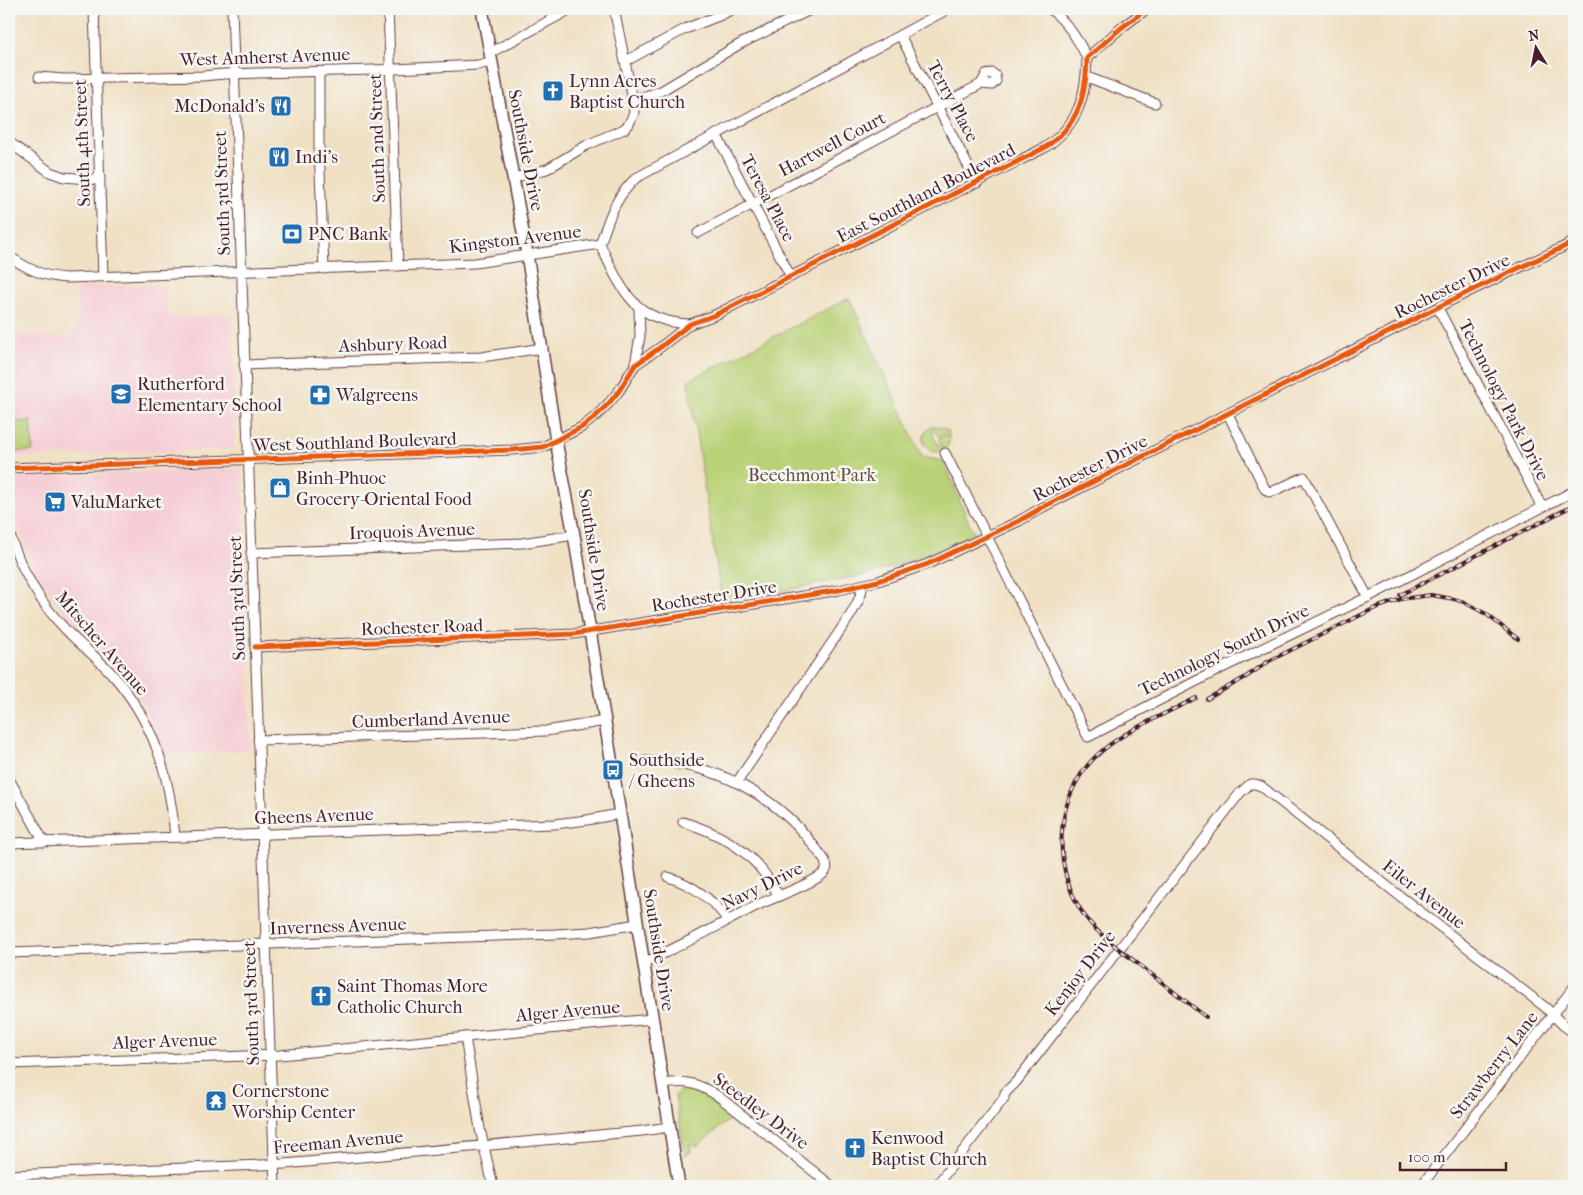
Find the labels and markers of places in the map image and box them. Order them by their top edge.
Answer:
place label: Lynn Acres Baptist Church [569,71,685,113]
church icon: Lynn Acres Baptist Church [541,79,565,103]
restaurant icon: McDonald's [269,94,293,118]
place label: McDonald's [174,96,265,117]
restaurant icon: Indi's [267,145,291,169]
place label: Indi's [295,147,338,168]
bank icon: PNC Bank [280,222,304,246]
place label: PNC Bank [308,224,389,245]
place label: Rutherford Elementary School [137,374,282,416]
school or university icon: Rutherford Elementary School [109,382,133,406]
pharmacy icon: Walgreens [308,383,332,407]
place label: Walgreens [335,385,418,406]
place label: Binh-Phuoc Grocery-Oriental Food [296,468,472,510]
shop icon: Binh-Phuoc Grocery-Oriental Food [268,476,292,500]
supermarket icon: ValuMarket [43,490,67,514]
place label: ValuMarket [70,492,162,513]
place label: Southside / Gheens [628,750,705,792]
bus stop icon: Southside / Gheens [601,758,625,782]
place label: Saint Thomas More Catholic Church [337,976,488,1018]
church icon: Saint Thomas More Catholic Church [309,984,333,1008]
place label: Cornerstone Worship Center [231,1081,355,1123]
temple icon: Cornerstone Worship Center [204,1089,228,1113]
place label: Kenwood Baptist Church [871,1128,987,1170]
church icon: Kenwood Baptist Church [843,1136,867,1160]

